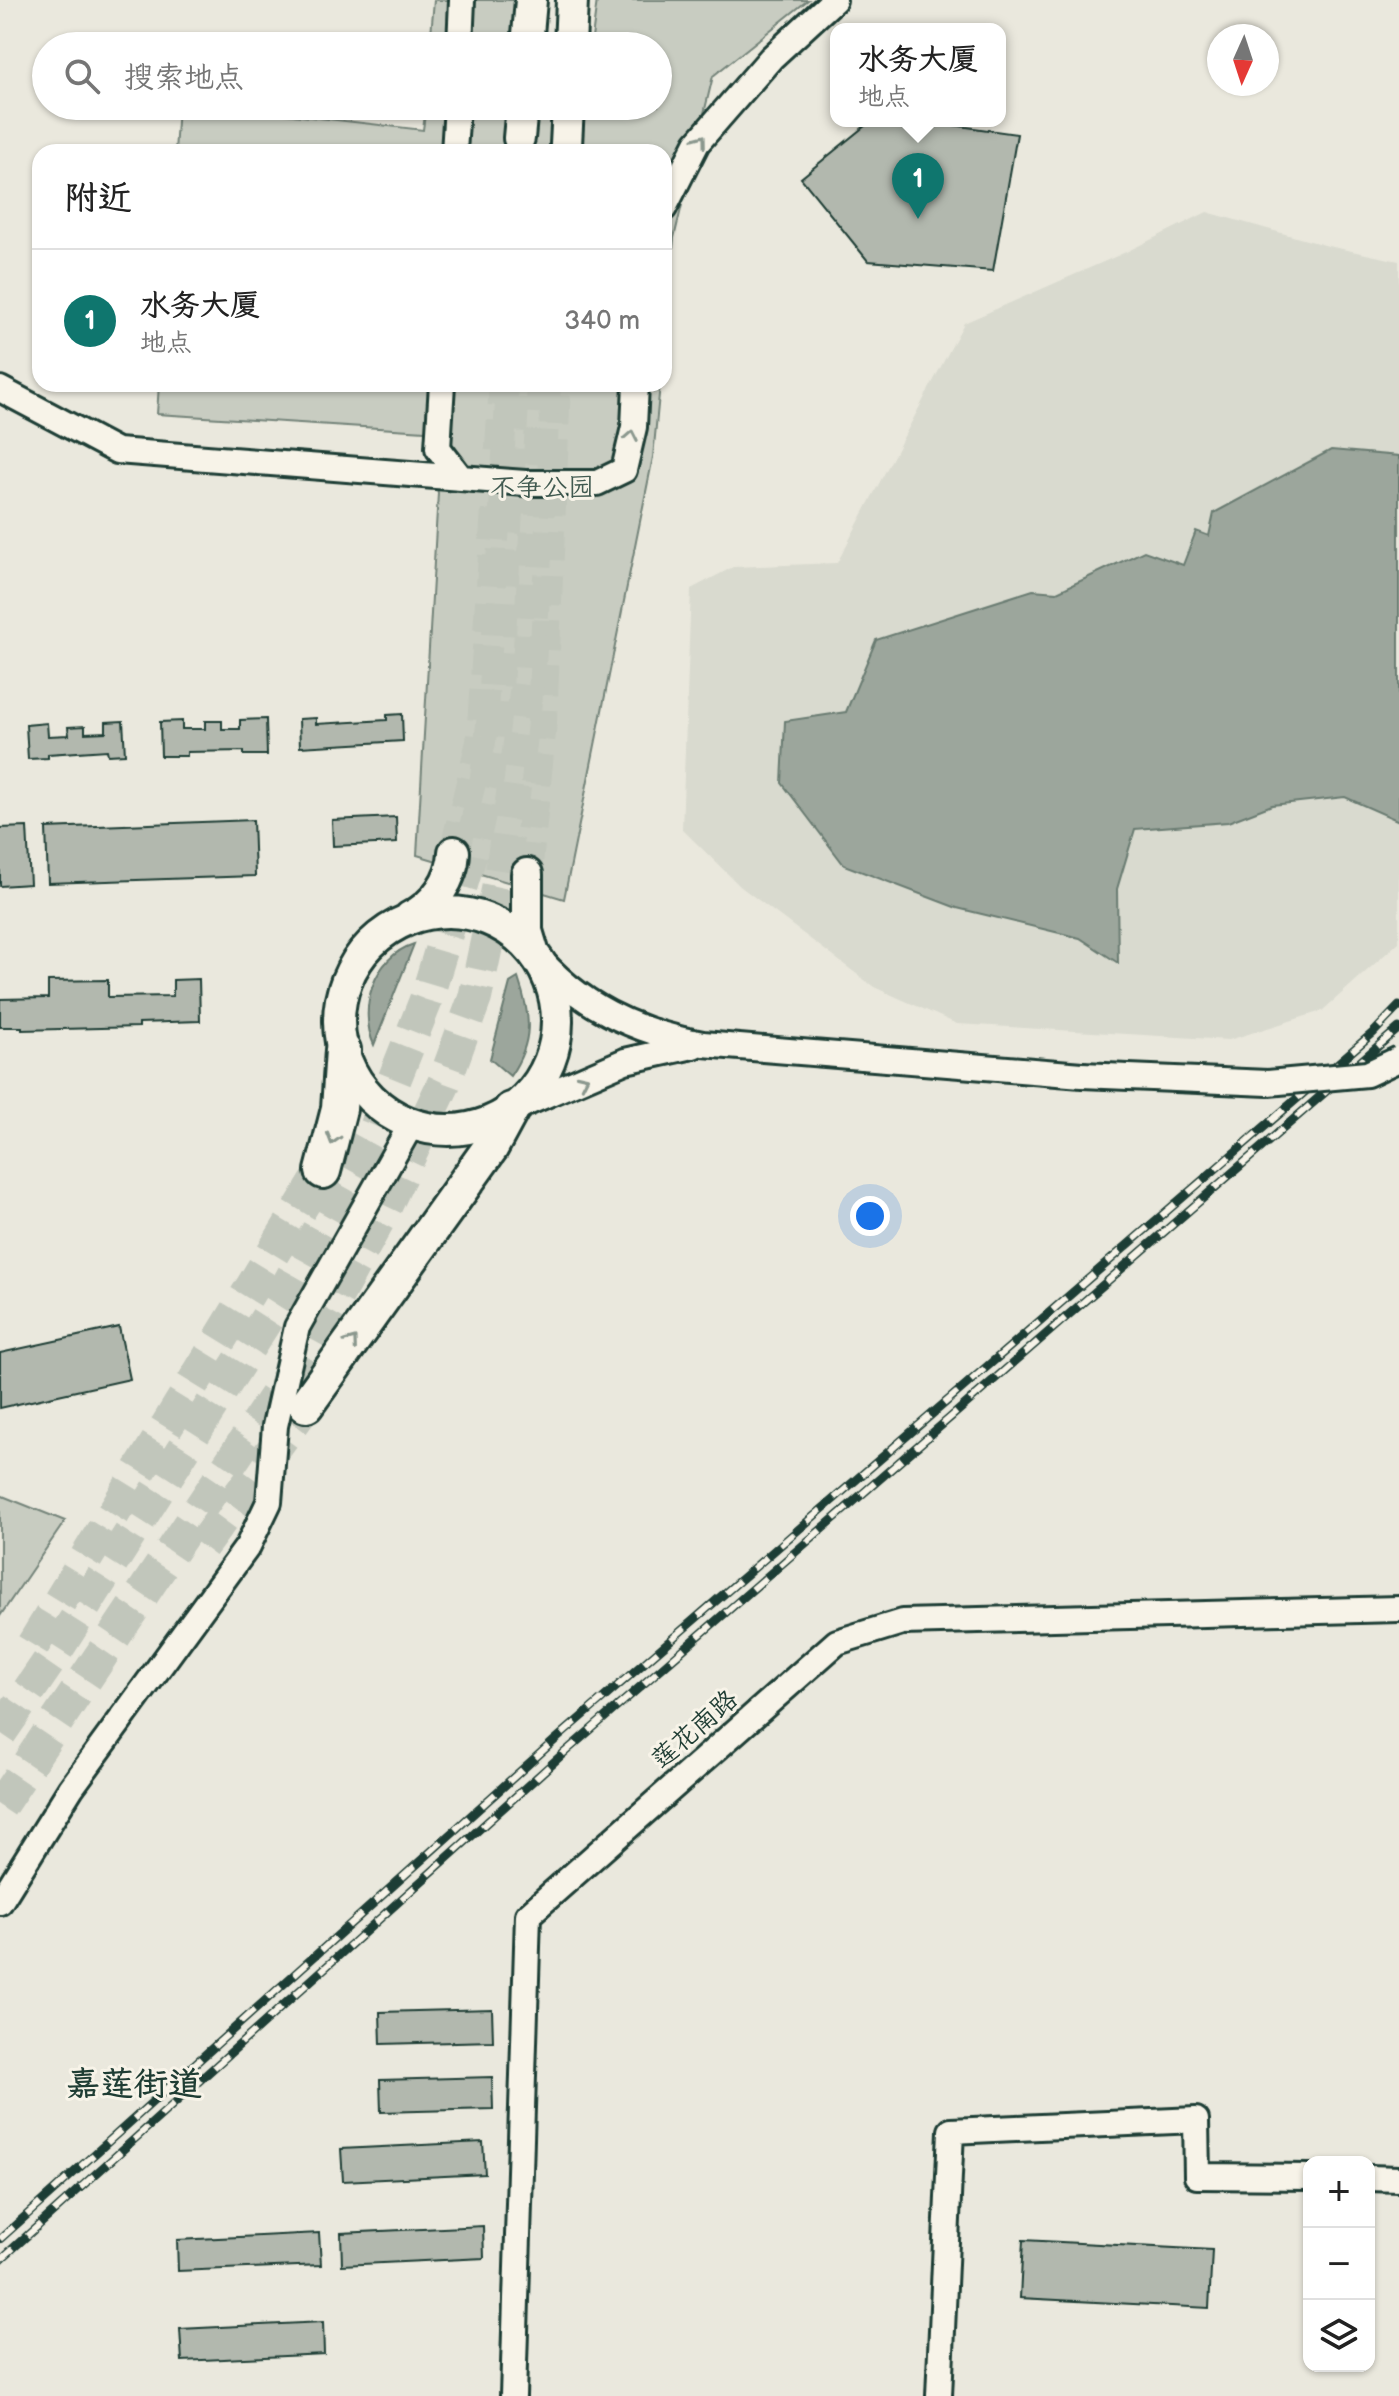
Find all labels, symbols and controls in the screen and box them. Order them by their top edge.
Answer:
popup [830,23,1006,127]
north arrow [1207,24,1279,96]
search box [32,32,672,120]
text: 水务大厦 [858,42,978,78]
icon: search [60,54,104,98]
text: 搜索地点 [124,60,244,96]
text: 地点 [858,82,910,113]
one-way arrow [691,134,706,149]
pin: 1 [892,153,944,219]
text: 附近 [64,178,132,219]
text: 水务大厦 [140,288,260,324]
text: 1 [85,306,95,337]
text: 340 m [564,306,640,337]
text: 地点 [140,328,192,359]
one-way arrow [622,430,639,443]
park label: 不争公园 [490,473,594,504]
one-way arrow [575,1074,589,1090]
one-way arrow [326,1132,342,1145]
your location [850,1196,890,1236]
one-way arrow [342,1336,357,1350]
street label: 莲花南路 [646,1684,744,1776]
district label: 嘉莲街道 [66,2064,202,2105]
map controls [1303,2156,1375,2372]
button: + [1303,2156,1375,2228]
button: − [1303,2228,1375,2300]
button: layers [1303,2300,1375,2372]

